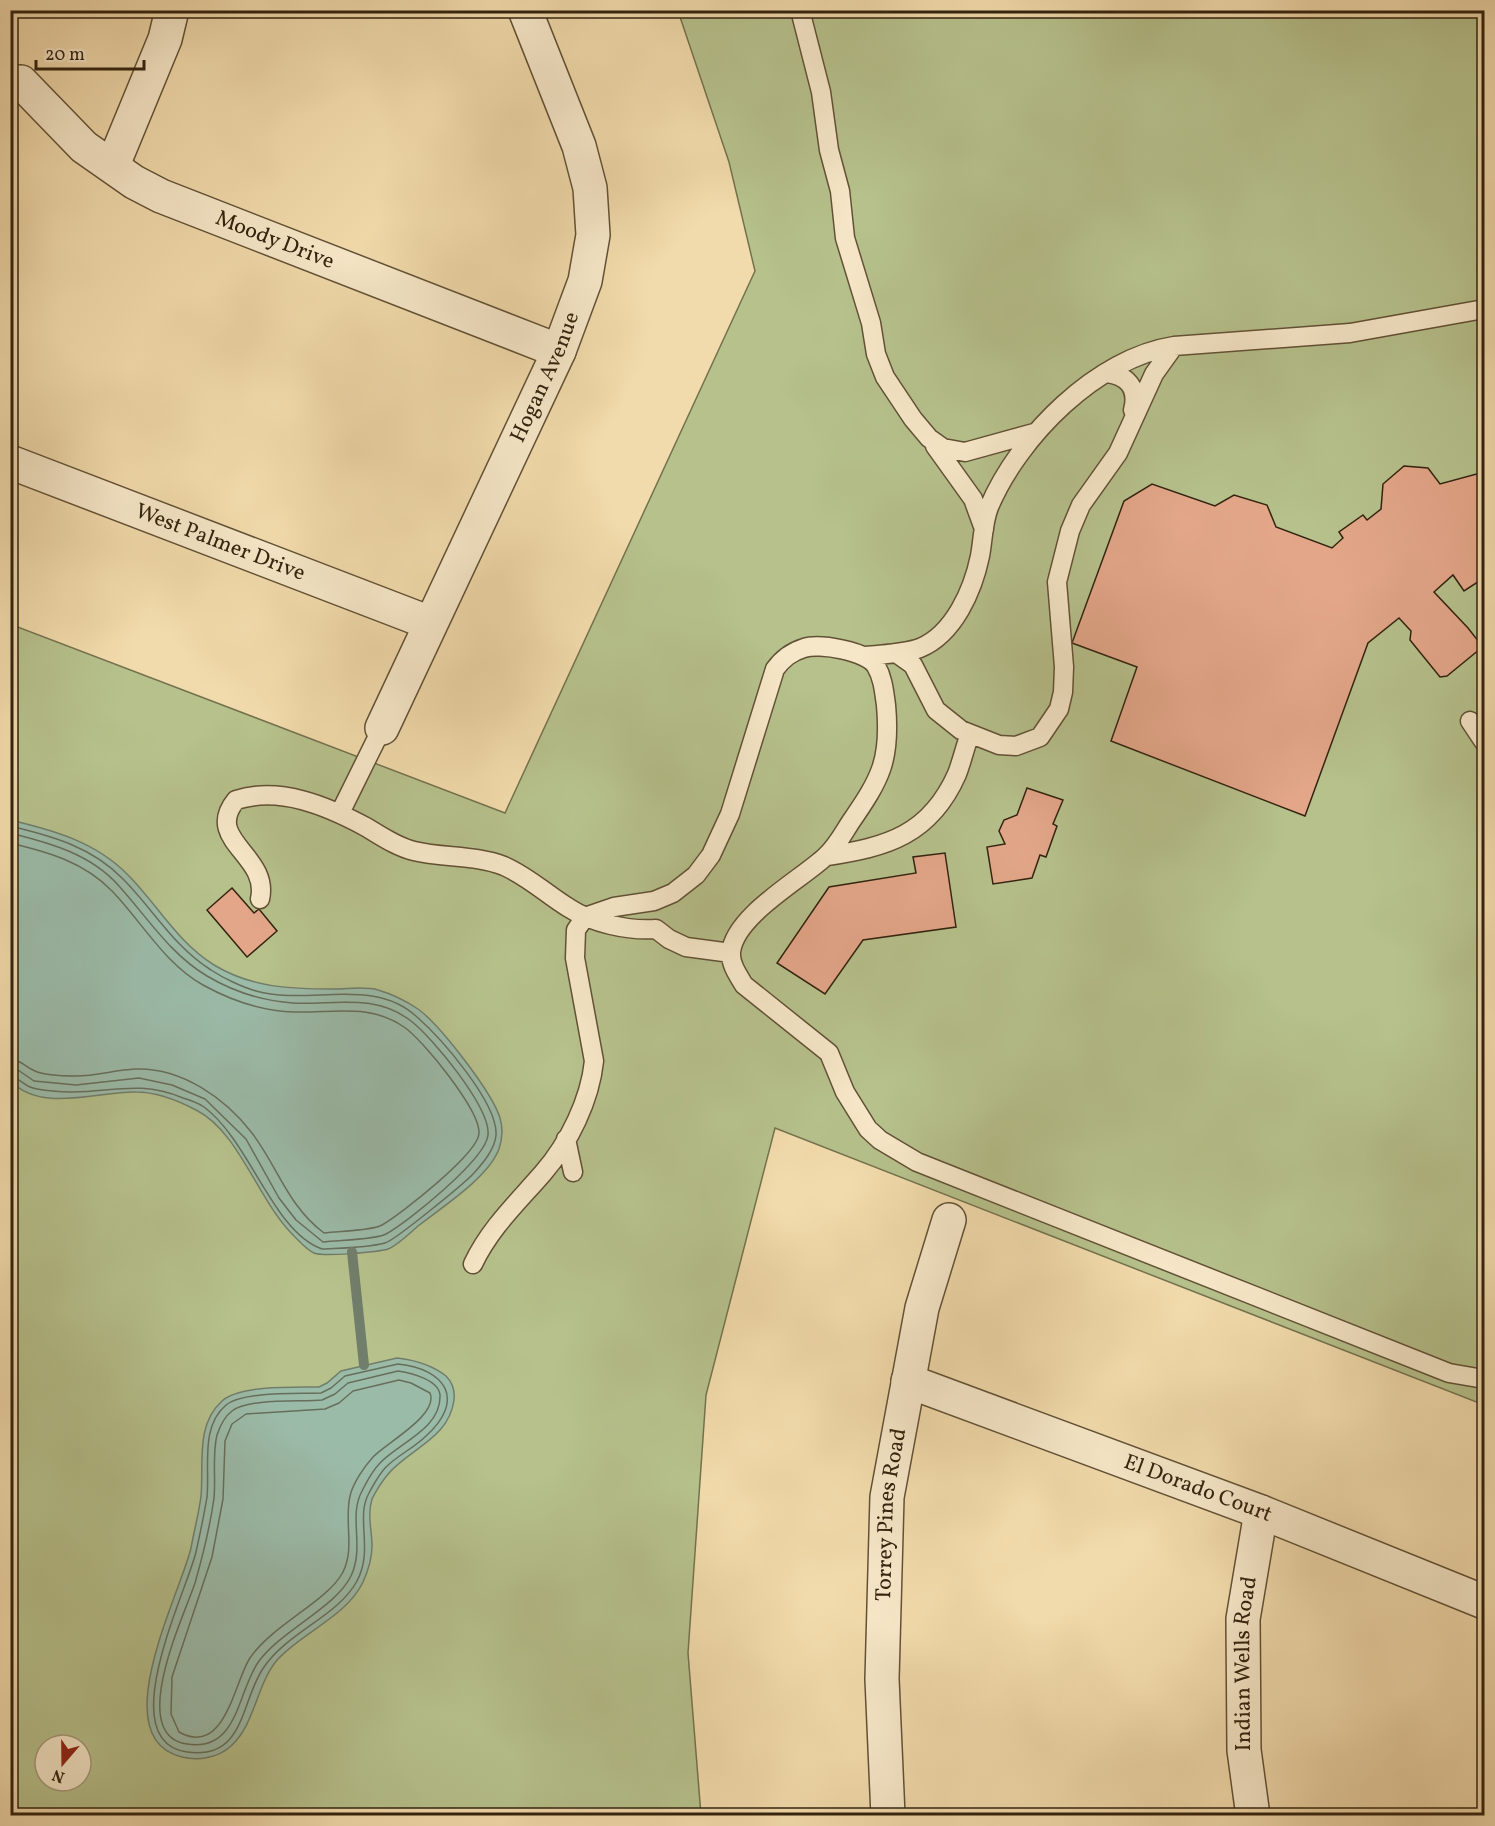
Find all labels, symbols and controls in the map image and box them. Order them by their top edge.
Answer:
scale bar [36,33,144,71]
text: 20 m [45,43,85,68]
street label: Moody Drive [211,203,339,277]
street label: Hogan Avenue [503,308,588,448]
street label: West Palmer Drive [131,496,310,589]
street label: Torrey Pines Road [869,1426,915,1602]
street label: El Dorado Court [1119,1447,1277,1530]
street label: Indian Wells Road [1227,1574,1265,1751]
north arrow [33,1733,93,1793]
text: N [49,1763,68,1788]

